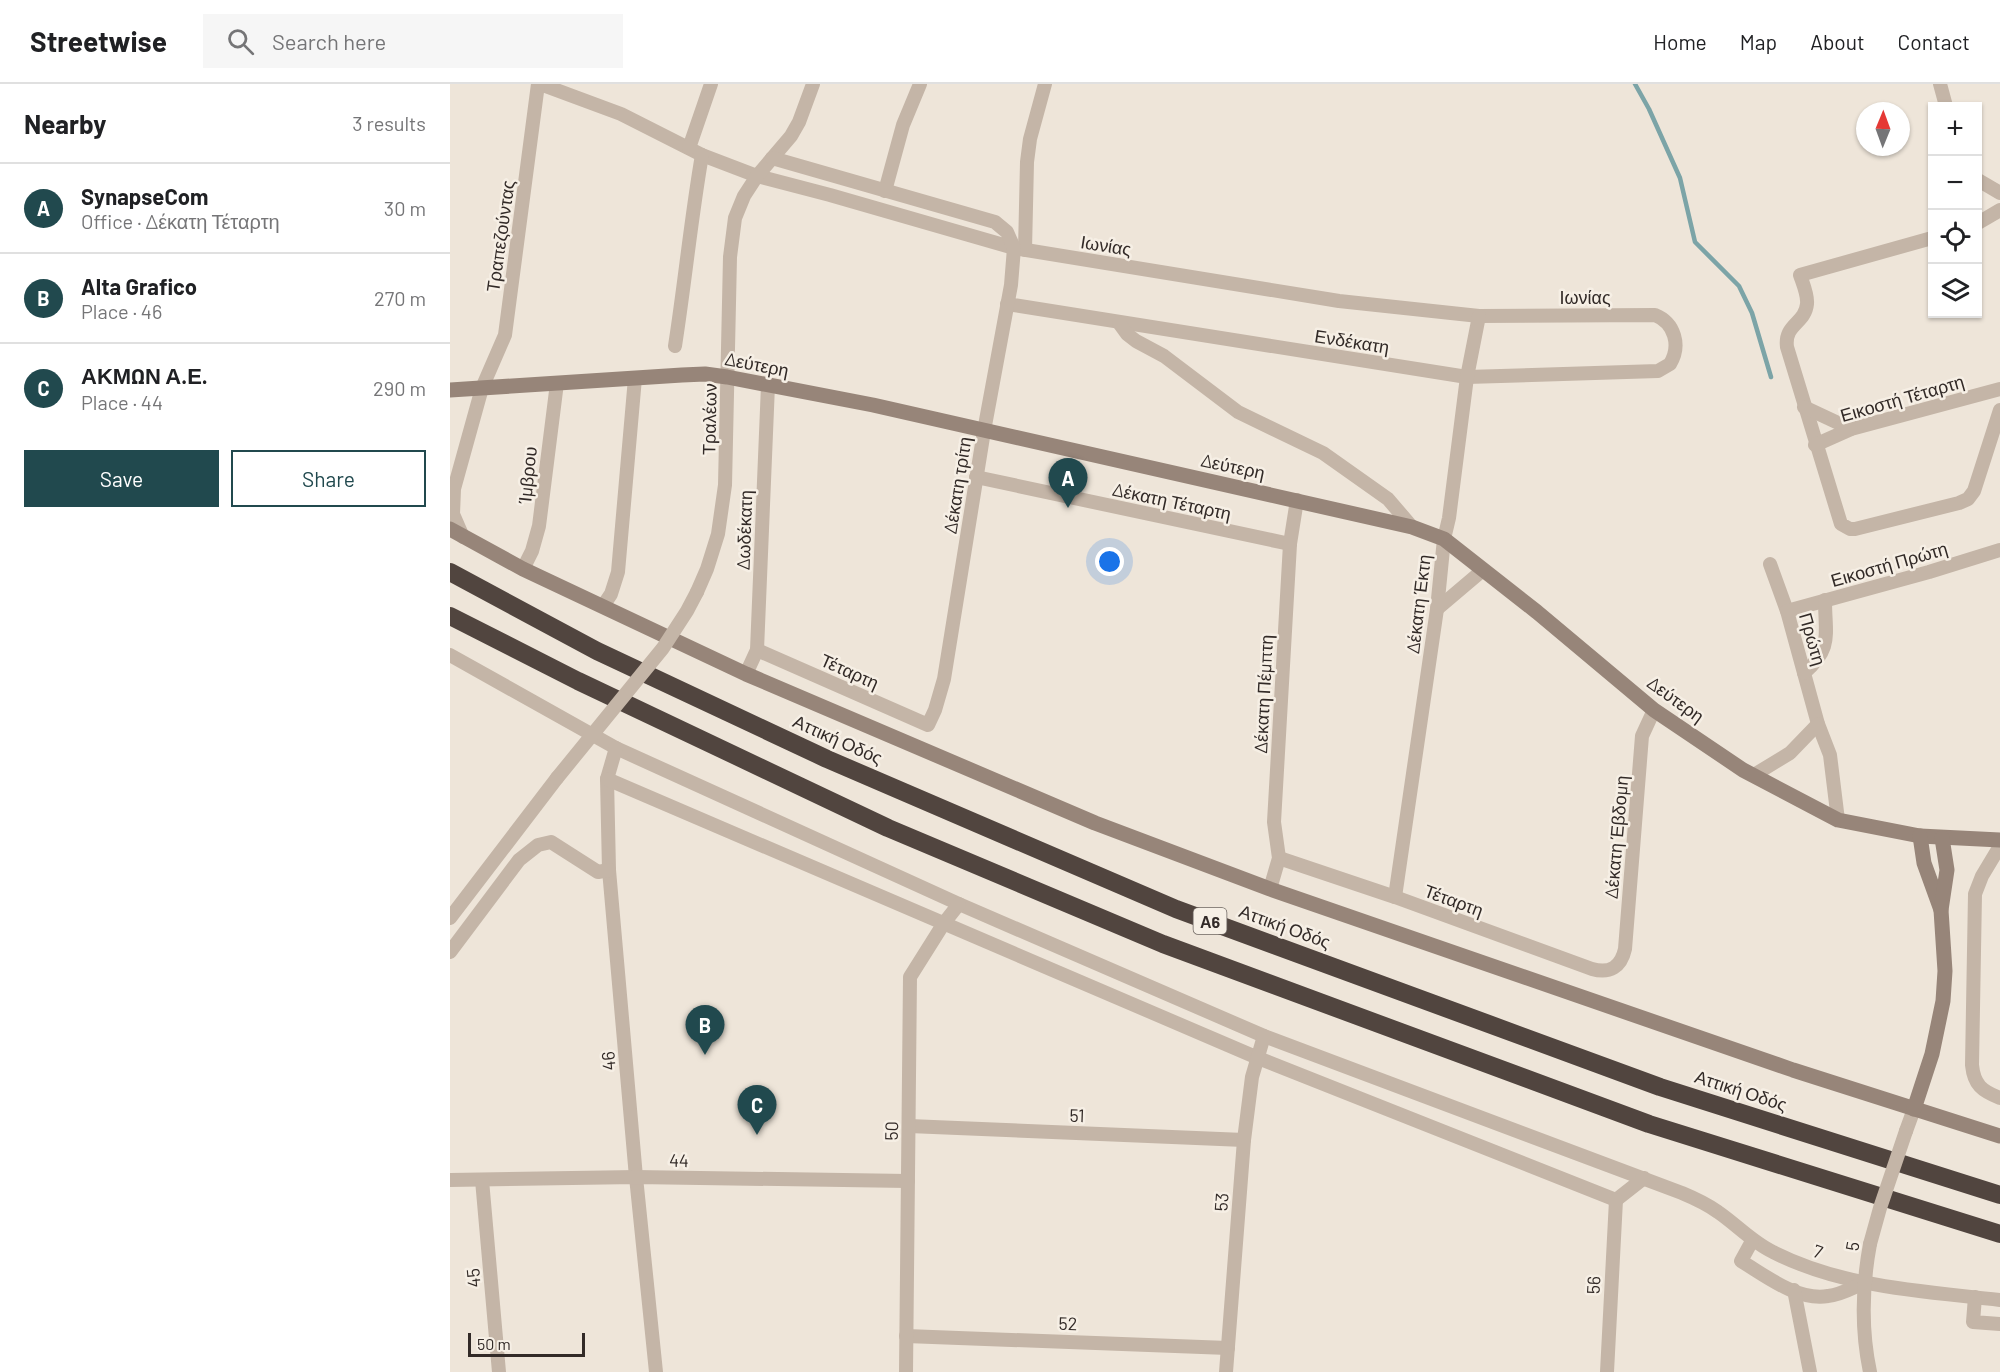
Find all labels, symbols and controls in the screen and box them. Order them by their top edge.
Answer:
search box [203,14,623,68]
text: Streetwise [30,24,167,58]
icon: search [224,25,257,58]
text: Search here [272,28,386,54]
text: Home [1653,29,1707,54]
text: Map [1740,29,1777,54]
text: About [1810,29,1865,54]
text: Contact [1898,29,1970,54]
north arrow [1856,102,1910,156]
map controls [1928,102,1982,318]
button: + [1928,102,1982,156]
text: Nearby [24,108,106,139]
text: 3 results [352,111,426,135]
button: − [1928,156,1982,210]
street label: Τραπεζούντας [481,178,519,293]
text: SynapseCom [81,183,208,209]
text: A [37,196,50,220]
text: 30 m [384,196,426,220]
text: Office · Δέκατη Τέταρτη [81,209,280,233]
button: locate [1928,210,1982,264]
street label: Ιωνίας [1079,230,1133,260]
button: layers [1928,264,1982,318]
text: Alta Grafico [81,273,197,299]
text: B [37,286,50,310]
text: 270 m [374,286,426,310]
street label: Ιωνίας [1559,286,1611,308]
text: Place · 46 [81,299,162,323]
street label: Ενδέκατη [1313,324,1391,358]
street label: Δεύτερη [723,347,791,381]
text: ΑΚΜΩΝ Α.Ε. [81,362,208,388]
street label: Εικοστή Τέταρτη [1837,370,1967,426]
text: C [37,376,50,400]
text: 290 m [373,376,426,400]
street label: Τραλέων [697,383,721,455]
text: Place · 44 [81,390,163,414]
street label: Δέκατη τρίτη [938,435,976,535]
street label: Ίμβρου [513,445,541,506]
street label: Δεύτερη [1199,449,1267,483]
button: Save [24,450,219,507]
button: Share [231,450,426,507]
pin: A [1048,458,1088,508]
street label: Δέκατη Τέταρτη [1111,478,1233,524]
street label: Δωδέκατη [732,490,756,570]
street label: Εικοστή Πρώτη [1828,537,1950,591]
your location [1095,547,1124,576]
street label: Δέκατη Έκτη [1401,553,1435,655]
street label: Πρώτη [1795,610,1831,668]
street label: Δέκατη Πέμπτη [1249,634,1277,754]
street label: Τέταρτη [817,648,883,694]
street label: Δεύτερη [1643,671,1709,727]
street label: Αττική Οδός [790,710,886,769]
street label: Δέκατη Έβδομη [1600,774,1632,900]
street label: Τέταρτη [1421,879,1487,921]
street label: Αττική Οδός [1236,899,1334,953]
road number: Α6 [1194,908,1227,934]
pin: B [686,1006,724,1055]
street label: 46 [596,1050,620,1072]
street label: Αττική Οδός [1692,1065,1790,1115]
pin: C [738,1086,776,1135]
street label: 51 [1069,1104,1085,1126]
street label: 50 [880,1121,902,1141]
street label: 44 [669,1149,689,1171]
street label: 53 [1209,1192,1233,1212]
street label: 7 [1810,1239,1826,1263]
street label: 5 [1840,1239,1864,1253]
street label: 45 [461,1267,485,1289]
street label: 56 [1582,1275,1604,1295]
street label: 52 [1058,1312,1078,1334]
scale bar [468,1330,585,1358]
text: 50 m [477,1334,511,1353]

